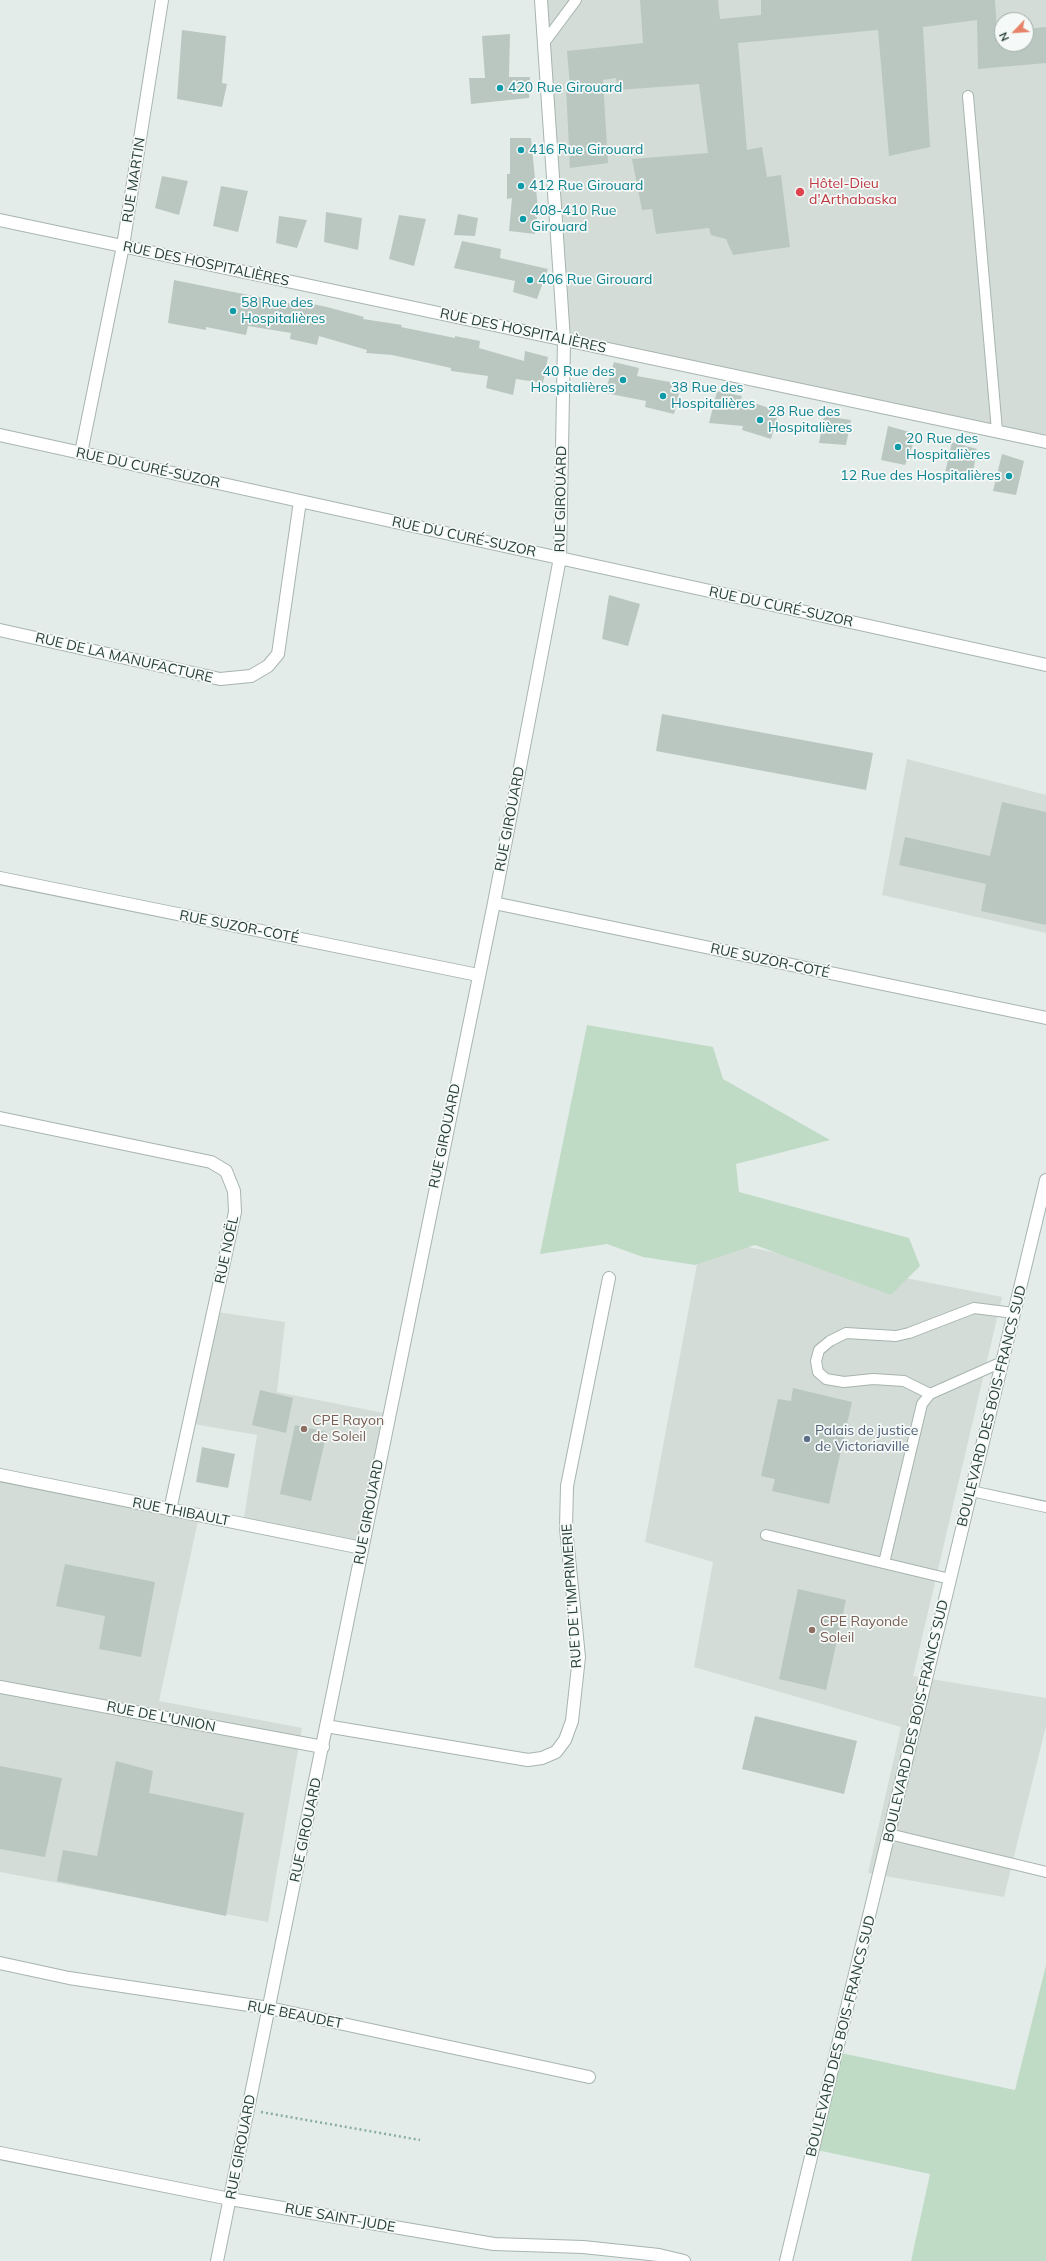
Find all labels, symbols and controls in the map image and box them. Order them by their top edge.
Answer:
north arrow [994,12,1034,52]
text: N [996,30,1012,43]
place label: 420 Rue Girouard [508,80,622,96]
marker: 420 Rue Girouard [495,83,505,93]
street label: RUE MARTIN [119,136,149,224]
place label: 416 Rue Girouard [529,142,643,158]
marker: 416 Rue Girouard [516,145,526,155]
place label: Hôtel-Dieu d'Arthabaska [809,176,897,208]
place label: 412 Rue Girouard [529,178,643,194]
marker: 412 Rue Girouard [516,181,526,191]
marker: Hôtel-Dieu d'Arthabaska [794,186,806,198]
place label: 408-410 Rue Girouard [531,203,616,236]
marker: 408-410 Rue Girouard [518,214,528,224]
street label: RUE DES HOSPITALIÈRES [121,238,291,290]
place label: 406 Rue Girouard [538,272,652,288]
marker: 406 Rue Girouard [525,275,535,285]
place label: 58 Rue des Hospitalières [241,295,326,328]
street label: RUE DES HOSPITALIÈRES [438,305,608,357]
marker: 58 Rue des Hospitalières [228,306,238,316]
place label: 40 Rue des Hospitalières [530,364,615,396]
marker: 40 Rue des Hospitalières [618,375,628,385]
place label: 38 Rue des Hospitalières [671,380,756,412]
marker: 38 Rue des Hospitalières [658,391,668,401]
place label: 28 Rue des Hospitalières [768,404,853,436]
marker: 28 Rue des Hospitalières [755,415,765,425]
place label: 20 Rue des Hospitalières [906,431,991,464]
marker: 20 Rue des Hospitalières [893,442,903,452]
street label: RUE DU CURÉ-SUZOR [74,444,222,492]
street label: RUE GIROUARD [552,446,570,552]
place label: 12 Rue des Hospitalières [840,468,1001,484]
marker: 12 Rue des Hospitalières [1004,471,1014,481]
street label: RUE DU CURÉ-SUZOR [390,513,538,561]
street label: RUE DU CURÉ-SUZOR [707,583,855,631]
street label: RUE DE LA MANUFACTURE [34,629,214,687]
street label: RUE GIROUARD [492,765,528,873]
street label: RUE SUZOR-COTÉ [178,907,300,947]
street label: RUE SUZOR-COTÉ [709,940,831,982]
street label: RUE GIROUARD [426,1082,464,1190]
street label: RUE NOËL [212,1215,242,1285]
street label: BOULEVARD DES BOIS-FRANCS SUD [954,1283,1030,1529]
place label: CPE Rayon de Soleil [312,1413,384,1446]
place label: Palais de justice de Victoriaville [815,1423,918,1456]
marker: CPE Rayon de Soleil [299,1424,309,1434]
marker: Palais de justice de Victoriaville [802,1434,812,1444]
street label: RUE GIROUARD [351,1458,387,1566]
street label: RUE THIBAULT [131,1494,231,1530]
street label: RUE DE L'IMPRIMERIE [559,1523,585,1669]
street label: BOULEVARD DES BOIS-FRANCS SUD [880,1598,952,1844]
place label: CPE Rayonde Soleil [820,1614,908,1646]
marker: CPE Rayonde Soleil [807,1625,817,1635]
street label: RUE DE L'UNION [105,1698,217,1736]
street label: RUE GIROUARD [287,1776,325,1884]
street label: BOULEVARD DES BOIS-FRANCS SUD [803,1913,879,2159]
street label: RUE BEAUDET [246,1998,344,2032]
street label: RUE GIROUARD [223,2093,259,2201]
street label: RUE SAINT-JUDE [283,2200,397,2236]

